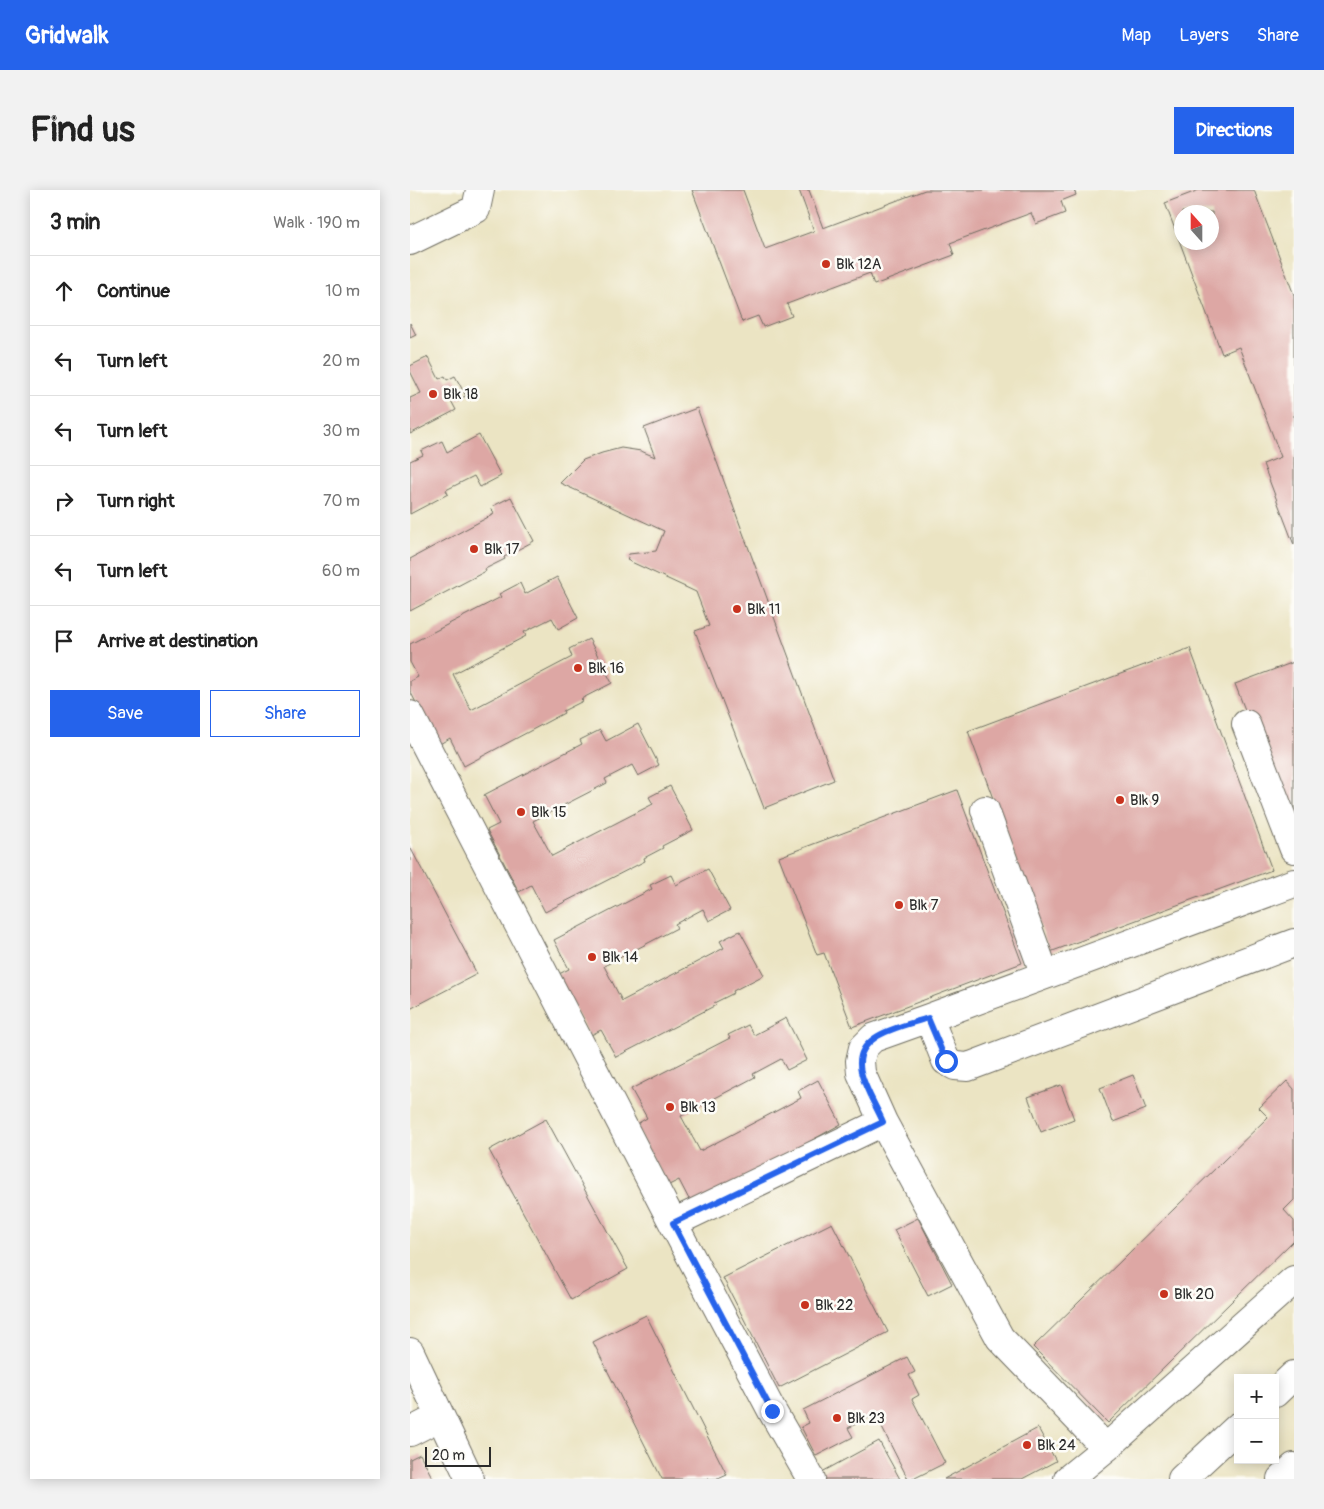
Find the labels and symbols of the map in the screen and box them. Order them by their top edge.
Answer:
north arrow [1174,205,1219,250]
place label: Blk 12A [836,255,882,274]
marker: Blk 12A [820,258,832,270]
place label: Blk 18 [443,385,478,404]
marker: Blk 18 [427,388,439,400]
place label: Blk 17 [484,540,519,559]
marker: Blk 17 [468,543,480,555]
place label: Blk 11 [747,600,780,619]
marker: Blk 11 [731,603,743,615]
place label: Blk 16 [588,659,624,678]
marker: Blk 16 [572,662,584,674]
place label: Blk 9 [1130,791,1159,810]
marker: Blk 9 [1114,794,1126,806]
place label: Blk 15 [531,803,567,822]
marker: Blk 15 [515,806,527,818]
place label: Blk 7 [909,896,939,915]
marker: Blk 7 [893,899,905,911]
place label: Blk 14 [602,948,638,967]
marker: Blk 14 [586,951,598,963]
route start [935,1050,958,1073]
place label: Blk 13 [680,1098,716,1117]
marker: Blk 13 [664,1101,676,1113]
place label: Blk 20 [1174,1285,1214,1304]
marker: Blk 20 [1158,1288,1170,1300]
place label: Blk 22 [815,1296,853,1315]
marker: Blk 22 [799,1299,811,1311]
route end [761,1400,784,1423]
place label: Blk 23 [847,1409,885,1428]
marker: Blk 23 [831,1412,843,1424]
place label: Blk 24 [1037,1436,1076,1455]
marker: Blk 24 [1021,1439,1033,1451]
scale bar [425,1444,491,1467]

